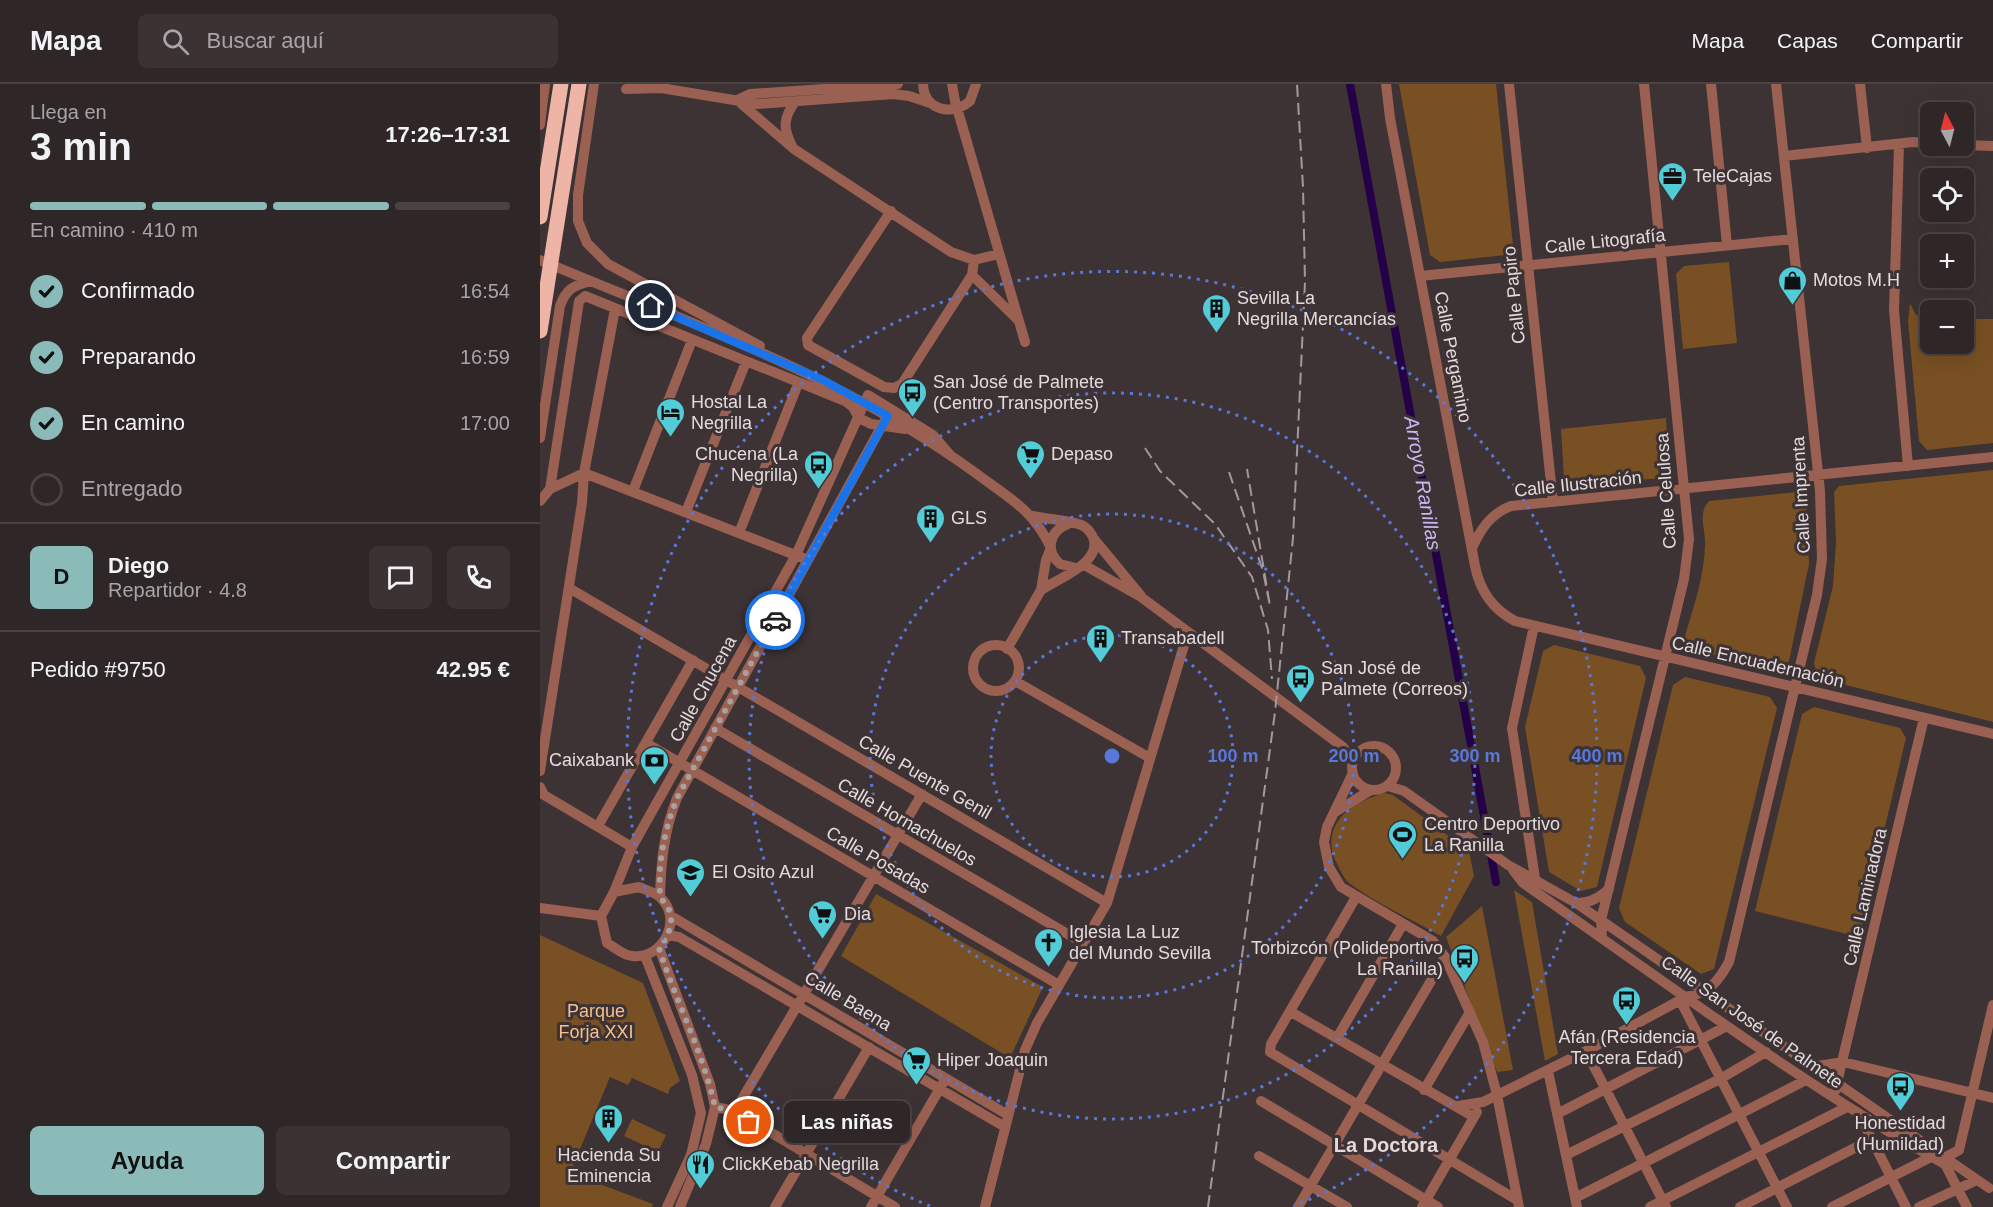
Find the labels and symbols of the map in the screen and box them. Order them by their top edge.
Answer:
north arrow [1920,102,1974,156]
office icon: TeleCajas [1656,160,1688,202]
place label: TeleCajas [1693,166,1772,186]
street label: Calle Litografía [1544,225,1667,257]
street label: Calle Papiro [1499,245,1529,345]
shop icon: Motos M.H [1776,264,1808,306]
place label: Motos M.H [1813,270,1900,290]
pin [625,280,676,331]
place label: Sevilla La Negrilla Mercancías [1237,288,1396,329]
street label: Calle Pergamino [1430,290,1476,424]
building icon: Sevilla La Negrilla Mercancías [1200,292,1232,334]
place label: San José de Palmete (Centro Transportes) [933,372,1104,413]
bus stop icon: San José de Palmete (Centro Transportes) [896,376,928,418]
place label: Hostal La Negrilla [691,392,768,433]
hotel icon: Hostal La Negrilla [654,396,686,438]
water label: Arroyo Ranillas [1400,413,1446,552]
street label: Calle Celulosa [1652,431,1680,550]
street label: Calle Imprenta [1788,435,1814,554]
supermarket icon: Depaso [1014,438,1046,480]
place label: Chucena (La Negrilla) [695,444,799,485]
place label: Depaso [1051,444,1113,464]
bus stop icon: Chucena (La Negrilla) [803,448,835,490]
street label: Calle Ilustración [1513,467,1643,501]
building icon: GLS [914,502,946,544]
place label: GLS [951,508,987,528]
courier [745,590,805,650]
building icon: Transabadell [1084,622,1116,664]
place label: Transabadell [1121,628,1224,648]
street label: Calle Chucena [666,632,741,745]
street label: Calle Encuadernación [1670,632,1846,692]
place label: San José de Palmete (Correos) [1321,658,1468,699]
bus stop icon: San José de Palmete (Correos) [1284,662,1316,704]
street label: Calle Puente Genil [855,731,995,823]
bank icon: Caixabank [639,744,671,786]
centre of rings [1102,746,1122,766]
text: 100 m [1207,746,1259,766]
text: 200 m [1328,746,1380,766]
text: 300 m [1449,746,1501,766]
text: 400 m [1571,746,1623,766]
place label: Caixabank [549,750,635,770]
street label: Calle Hornachuelos [834,774,980,870]
place label: Centro Deportivo La Ranilla [1424,814,1560,855]
sports icon: Centro Deportivo La Ranilla [1387,818,1419,860]
street label: Calle Posadas [823,822,933,898]
street label: Calle Laminadora [1839,825,1891,968]
school or university icon: El Osito Azul [675,856,707,898]
place label: El Osito Azul [712,862,814,882]
supermarket icon: Dia [807,898,839,940]
place label: Dia [844,904,872,924]
place label: Iglesia La Luz del Mundo Sevilla [1069,922,1212,963]
church icon: Iglesia La Luz del Mundo Sevilla [1032,926,1064,968]
place label: Torbizcón (Polideportivo La Ranilla) [1251,938,1443,979]
bus stop icon: Torbizcón (Polideportivo La Ranilla) [1448,942,1480,984]
street label: Calle San José de Palmete [1657,952,1847,1092]
street label: Calle Baena [801,967,896,1035]
bus stop icon: Afán (Residencia Tercera Edad) [1611,984,1643,1026]
park label: Parque Forja XXI [558,1001,634,1042]
place label: Afán (Residencia Tercera Edad) [1558,1027,1697,1068]
supermarket icon: Hiper Joaquin [900,1044,932,1086]
place label: Hiper Joaquin [937,1050,1048,1070]
bus stop icon: Honestidad (Humildad) [1884,1070,1916,1112]
pin [723,1096,774,1147]
callout: Las niñas [785,1101,911,1143]
building icon: Hacienda Su Eminencia [593,1102,625,1144]
place label: Honestidad (Humildad) [1854,1113,1946,1154]
district label: La Doctora [1334,1134,1439,1156]
place label: Hacienda Su Eminencia [557,1145,661,1186]
restaurant icon: ClickKebab Negrilla [685,1148,717,1190]
place label: ClickKebab Negrilla [722,1154,880,1174]

